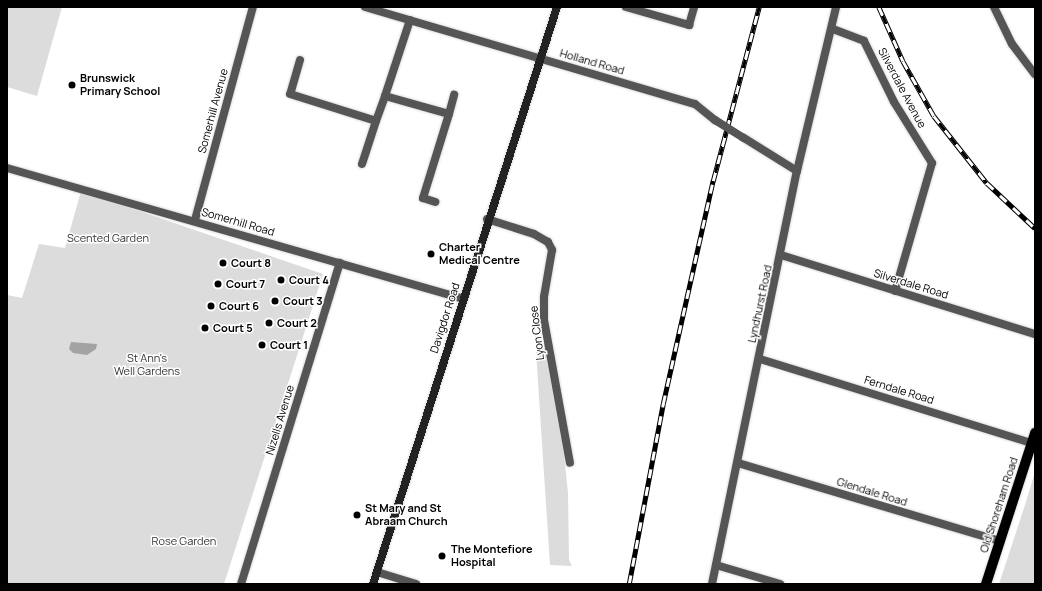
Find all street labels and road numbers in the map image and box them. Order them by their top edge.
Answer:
street label: Holland Road [558,46,626,78]
street label: Silverdale Avenue [875,46,929,130]
street label: Somerhill Avenue [195,67,231,155]
street label: Somerhill Road [200,205,276,239]
street label: Lyndhurst Road [745,264,775,344]
street label: Silverdale Road [872,266,950,302]
street label: Davigdor Road [427,281,463,355]
street label: Lyon Close [527,305,547,361]
street label: Ferndale Road [863,373,935,407]
street label: Nizells Avenue [263,383,297,457]
street label: Old Shoreham Road [977,456,1021,554]
street label: Glendale Road [835,475,909,509]

